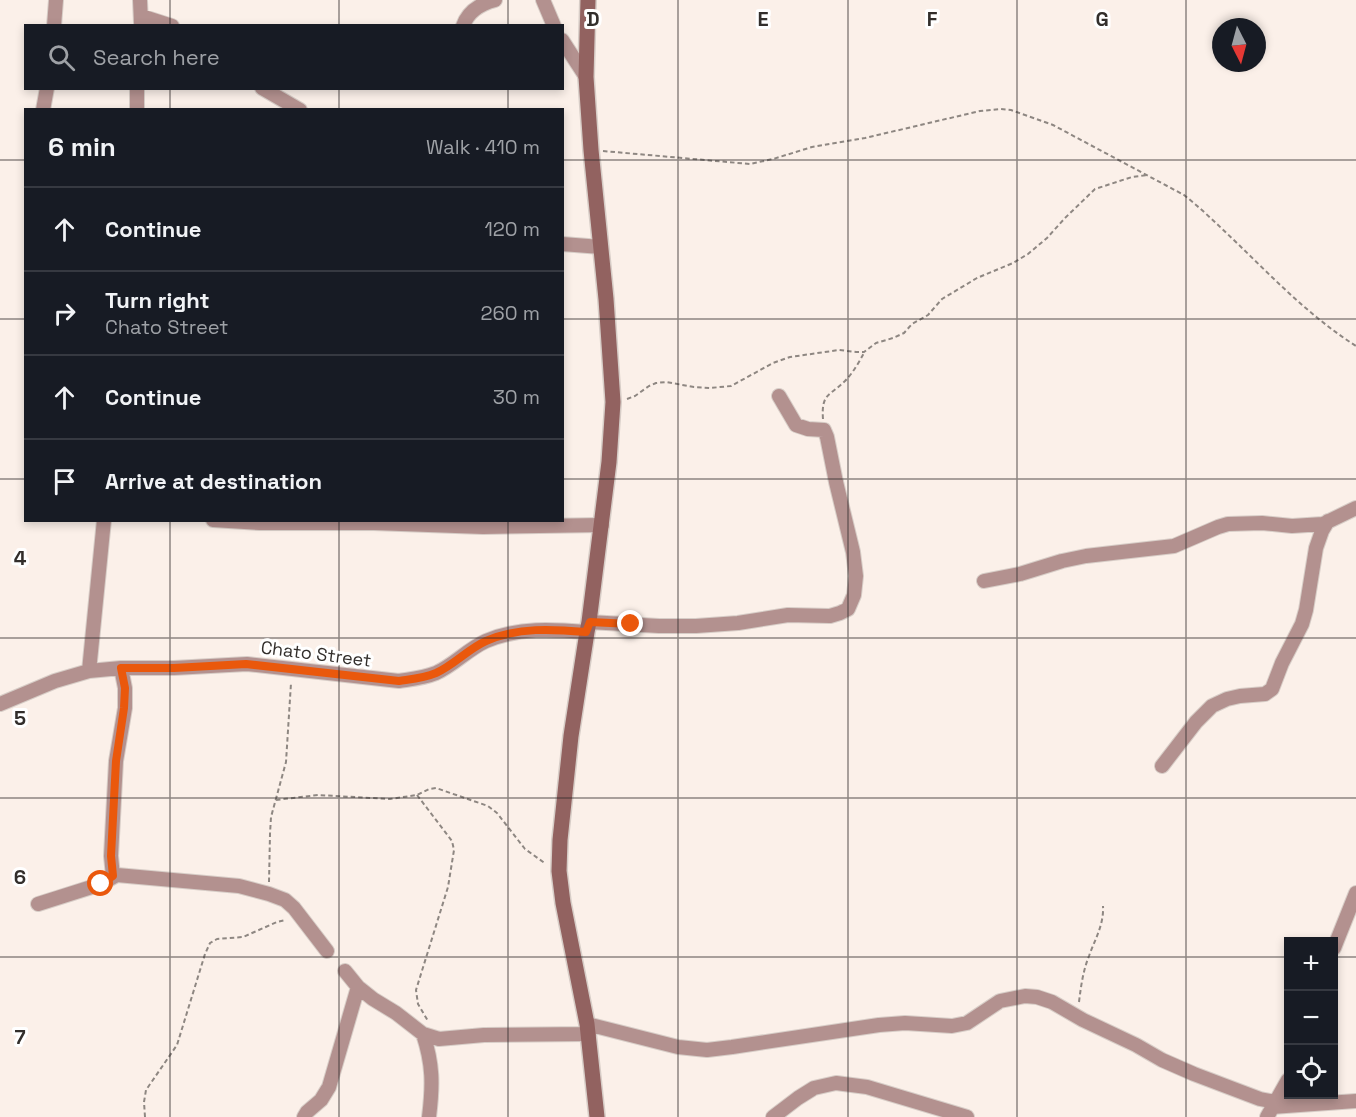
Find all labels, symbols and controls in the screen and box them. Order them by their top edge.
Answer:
text: D [586,6,600,32]
text: E [757,6,769,32]
text: F [927,6,938,32]
text: G [1095,6,1109,32]
north arrow [1212,18,1266,72]
search box [24,24,564,90]
icon: search [45,41,78,74]
text: Search here [93,43,220,71]
text: 6 min [48,130,116,164]
text: Walk · 410 m [426,134,540,160]
icon: ahead [48,213,81,246]
text: Continue [105,215,201,243]
text: 120 m [484,216,540,242]
text: Turn right [105,286,210,314]
icon: right [48,297,81,330]
text: 260 m [481,300,540,326]
text: Chato Street [105,314,228,340]
icon: ahead [48,381,81,414]
text: Continue [105,383,201,411]
text: 30 m [493,384,540,410]
icon: arrive [48,465,81,498]
text: Arrive at destination [105,467,322,495]
text: 4 [14,545,27,571]
route end [617,610,643,636]
street label: Chato Street [260,635,373,672]
text: 5 [14,705,26,731]
text: 6 [14,864,26,890]
route start [87,870,113,896]
map controls [1284,937,1338,1099]
button: + [1284,937,1338,991]
button: − [1284,991,1338,1045]
text: 7 [14,1024,26,1050]
button: locate [1284,1045,1338,1099]

